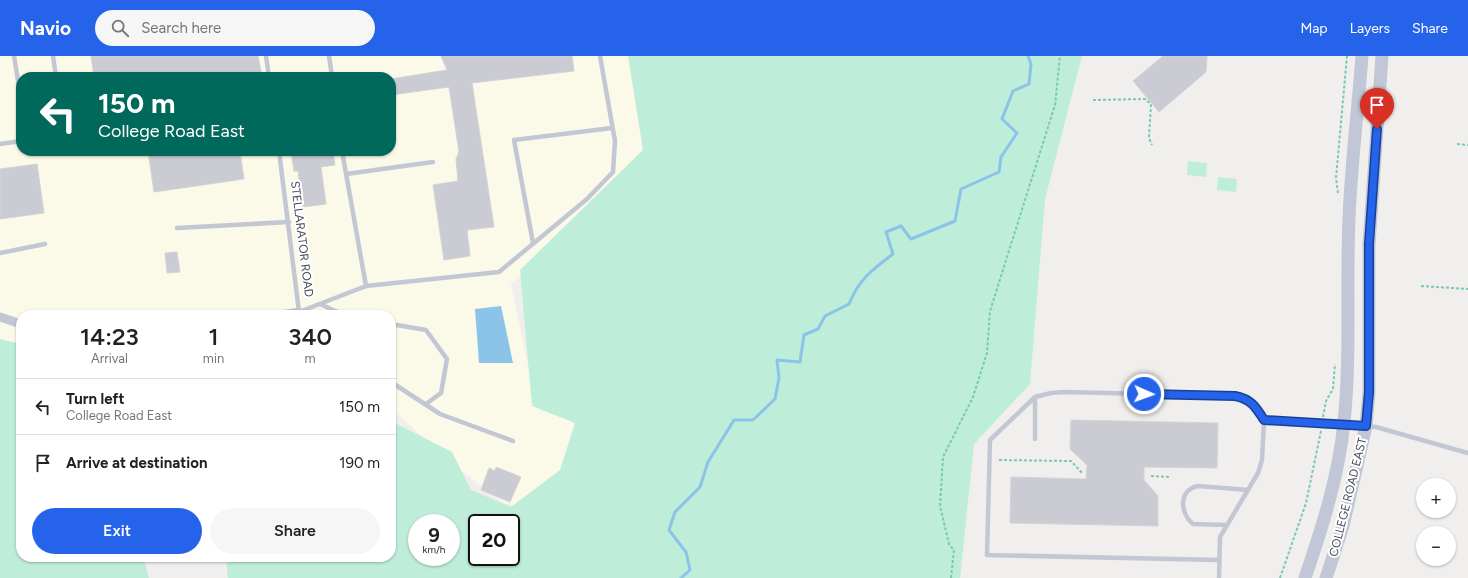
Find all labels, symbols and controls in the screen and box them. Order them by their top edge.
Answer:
search box [95,10,375,46]
text: Navio [20,17,71,40]
icon: search [109,17,131,39]
text: Search here [141,19,221,37]
text: Map [1300,20,1328,37]
text: Layers [1350,20,1390,37]
text: Share [1412,20,1448,37]
text: 150 m [98,86,175,120]
icon: left [32,88,84,140]
pin [1360,88,1394,129]
icon: arrive [1366,94,1388,116]
text: College Road East [98,120,245,142]
street label: STELLARATOR ROAD [288,180,316,298]
text: 14:23 [80,322,139,351]
text: 1 [208,322,219,351]
text: 340 [288,322,332,351]
text: Arrival [91,351,128,366]
text: min [203,351,224,366]
text: m [305,351,316,366]
position arrow [1123,373,1165,415]
text: Turn left [66,390,124,408]
icon: left [32,396,54,418]
text: 150 m [339,398,380,416]
text: College Road East [66,408,172,423]
street label: COLLEGE ROAD EAST [1326,436,1370,558]
icon: arrive [32,452,54,474]
text: Arrive at destination [66,454,207,472]
text: 190 m [339,454,380,472]
map controls [1416,478,1456,566]
button: + [1416,478,1456,518]
button: Exit [32,508,202,554]
button: Share [210,508,380,554]
speed limit sign: 20 [468,514,520,566]
text: 9 [428,523,440,547]
button: − [1416,526,1456,566]
text: km/h [423,543,445,556]

